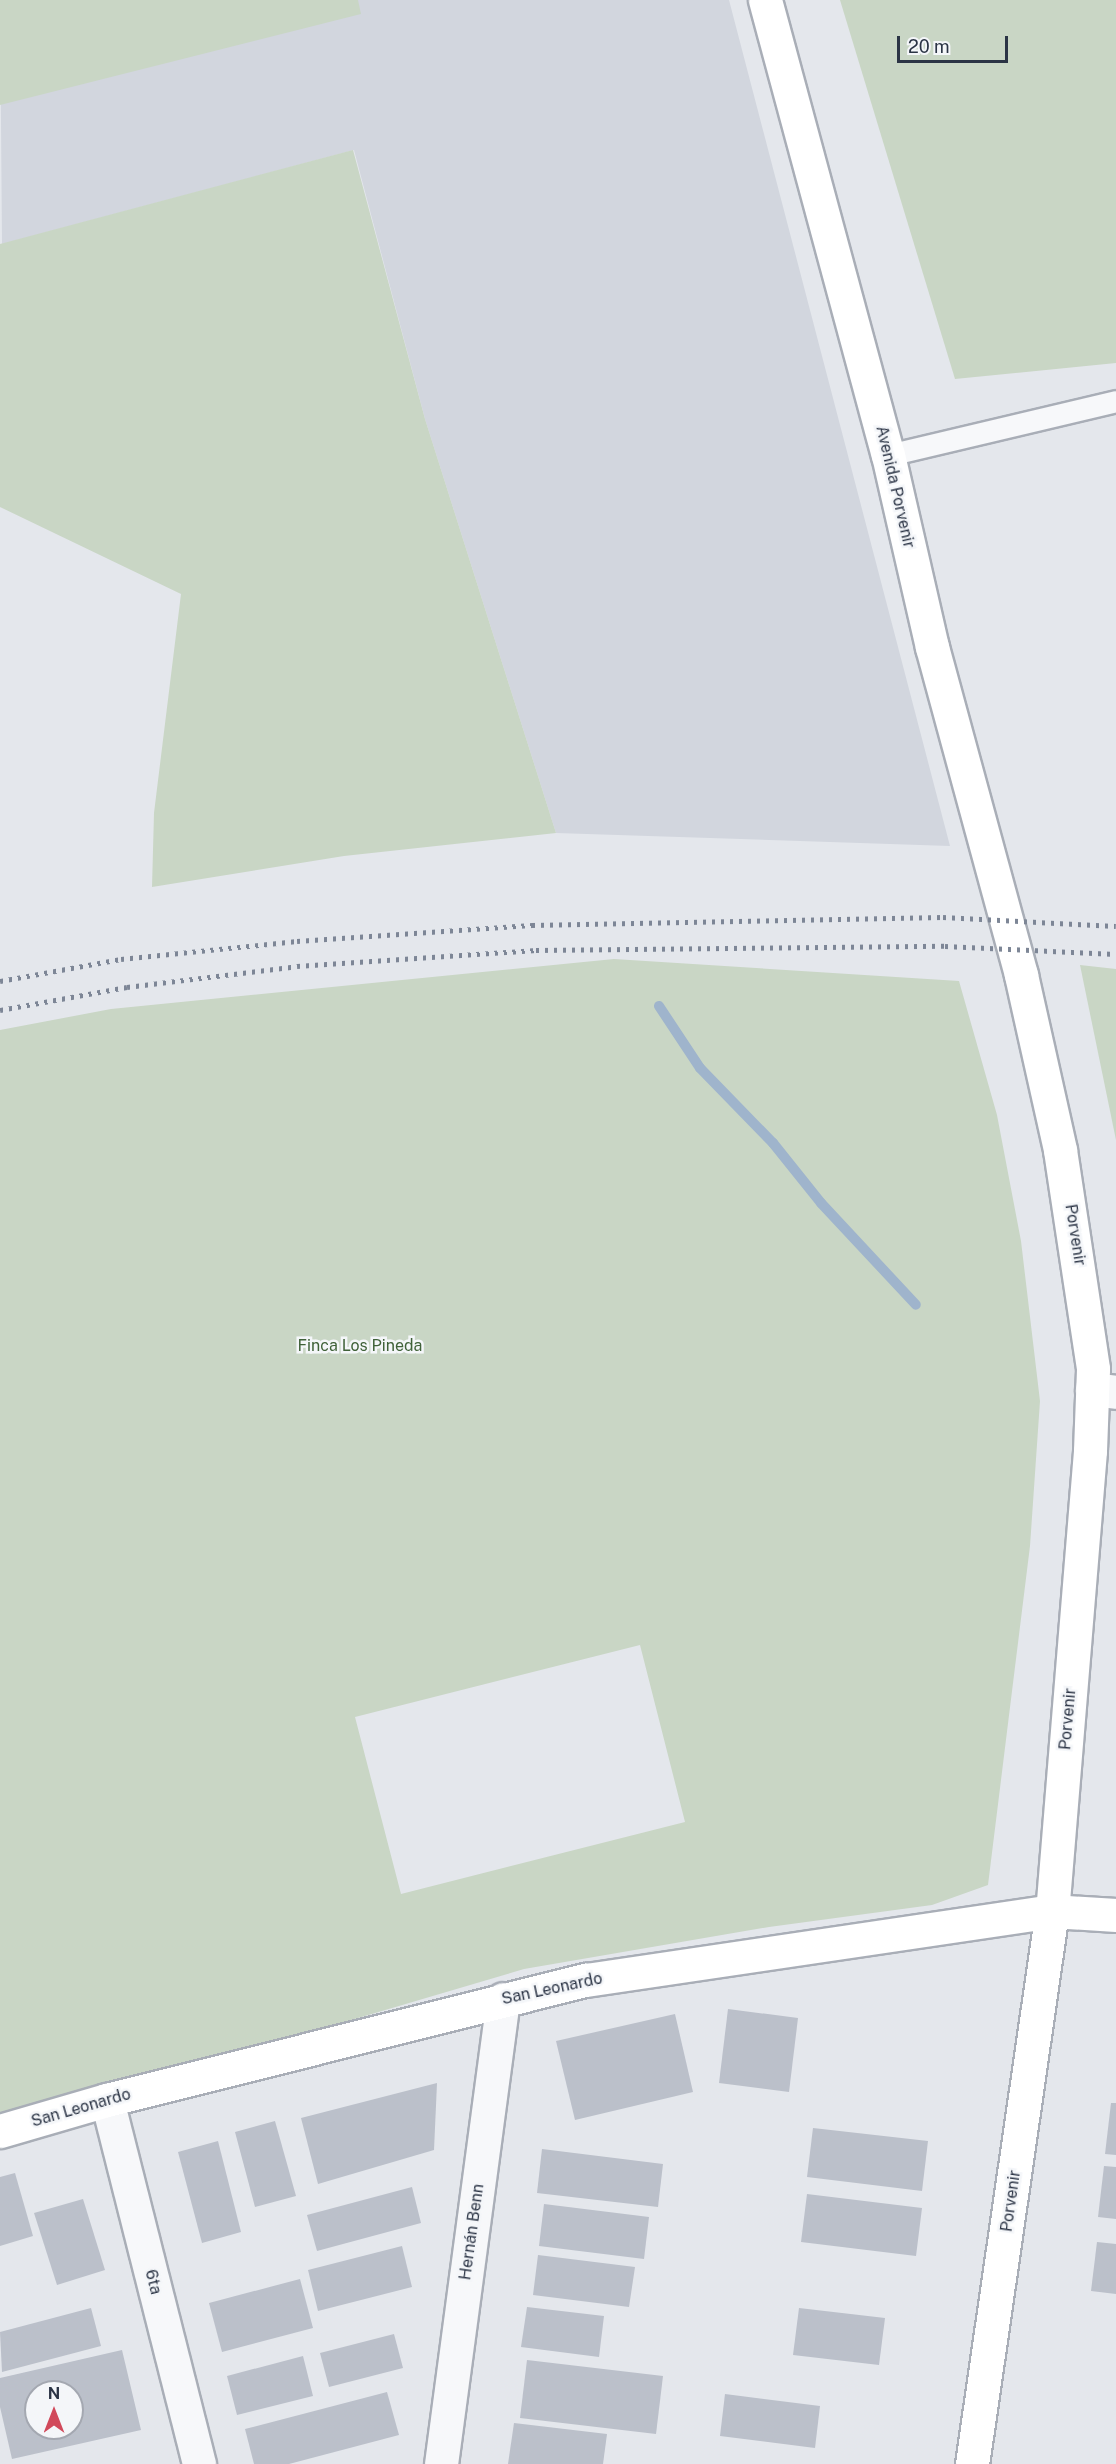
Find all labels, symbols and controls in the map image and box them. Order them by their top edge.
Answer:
scale bar [900,24,1011,62]
text: 20 m [908,36,950,57]
street label: Avenida Porvenir [872,424,918,550]
street label: Porvenir [1061,1203,1089,1267]
park label: Finca Los Pineda [298,1336,422,1356]
street label: Porvenir [1056,1687,1080,1751]
street label: San Leonardo [500,1969,604,2009]
street label: San Leonardo [29,2085,133,2131]
street label: Porvenir [997,2169,1025,2233]
street label: Hernán Benn [456,2183,488,2281]
street label: 6ta [141,2268,165,2296]
north arrow [24,2380,84,2440]
text: N [48,2384,60,2403]

